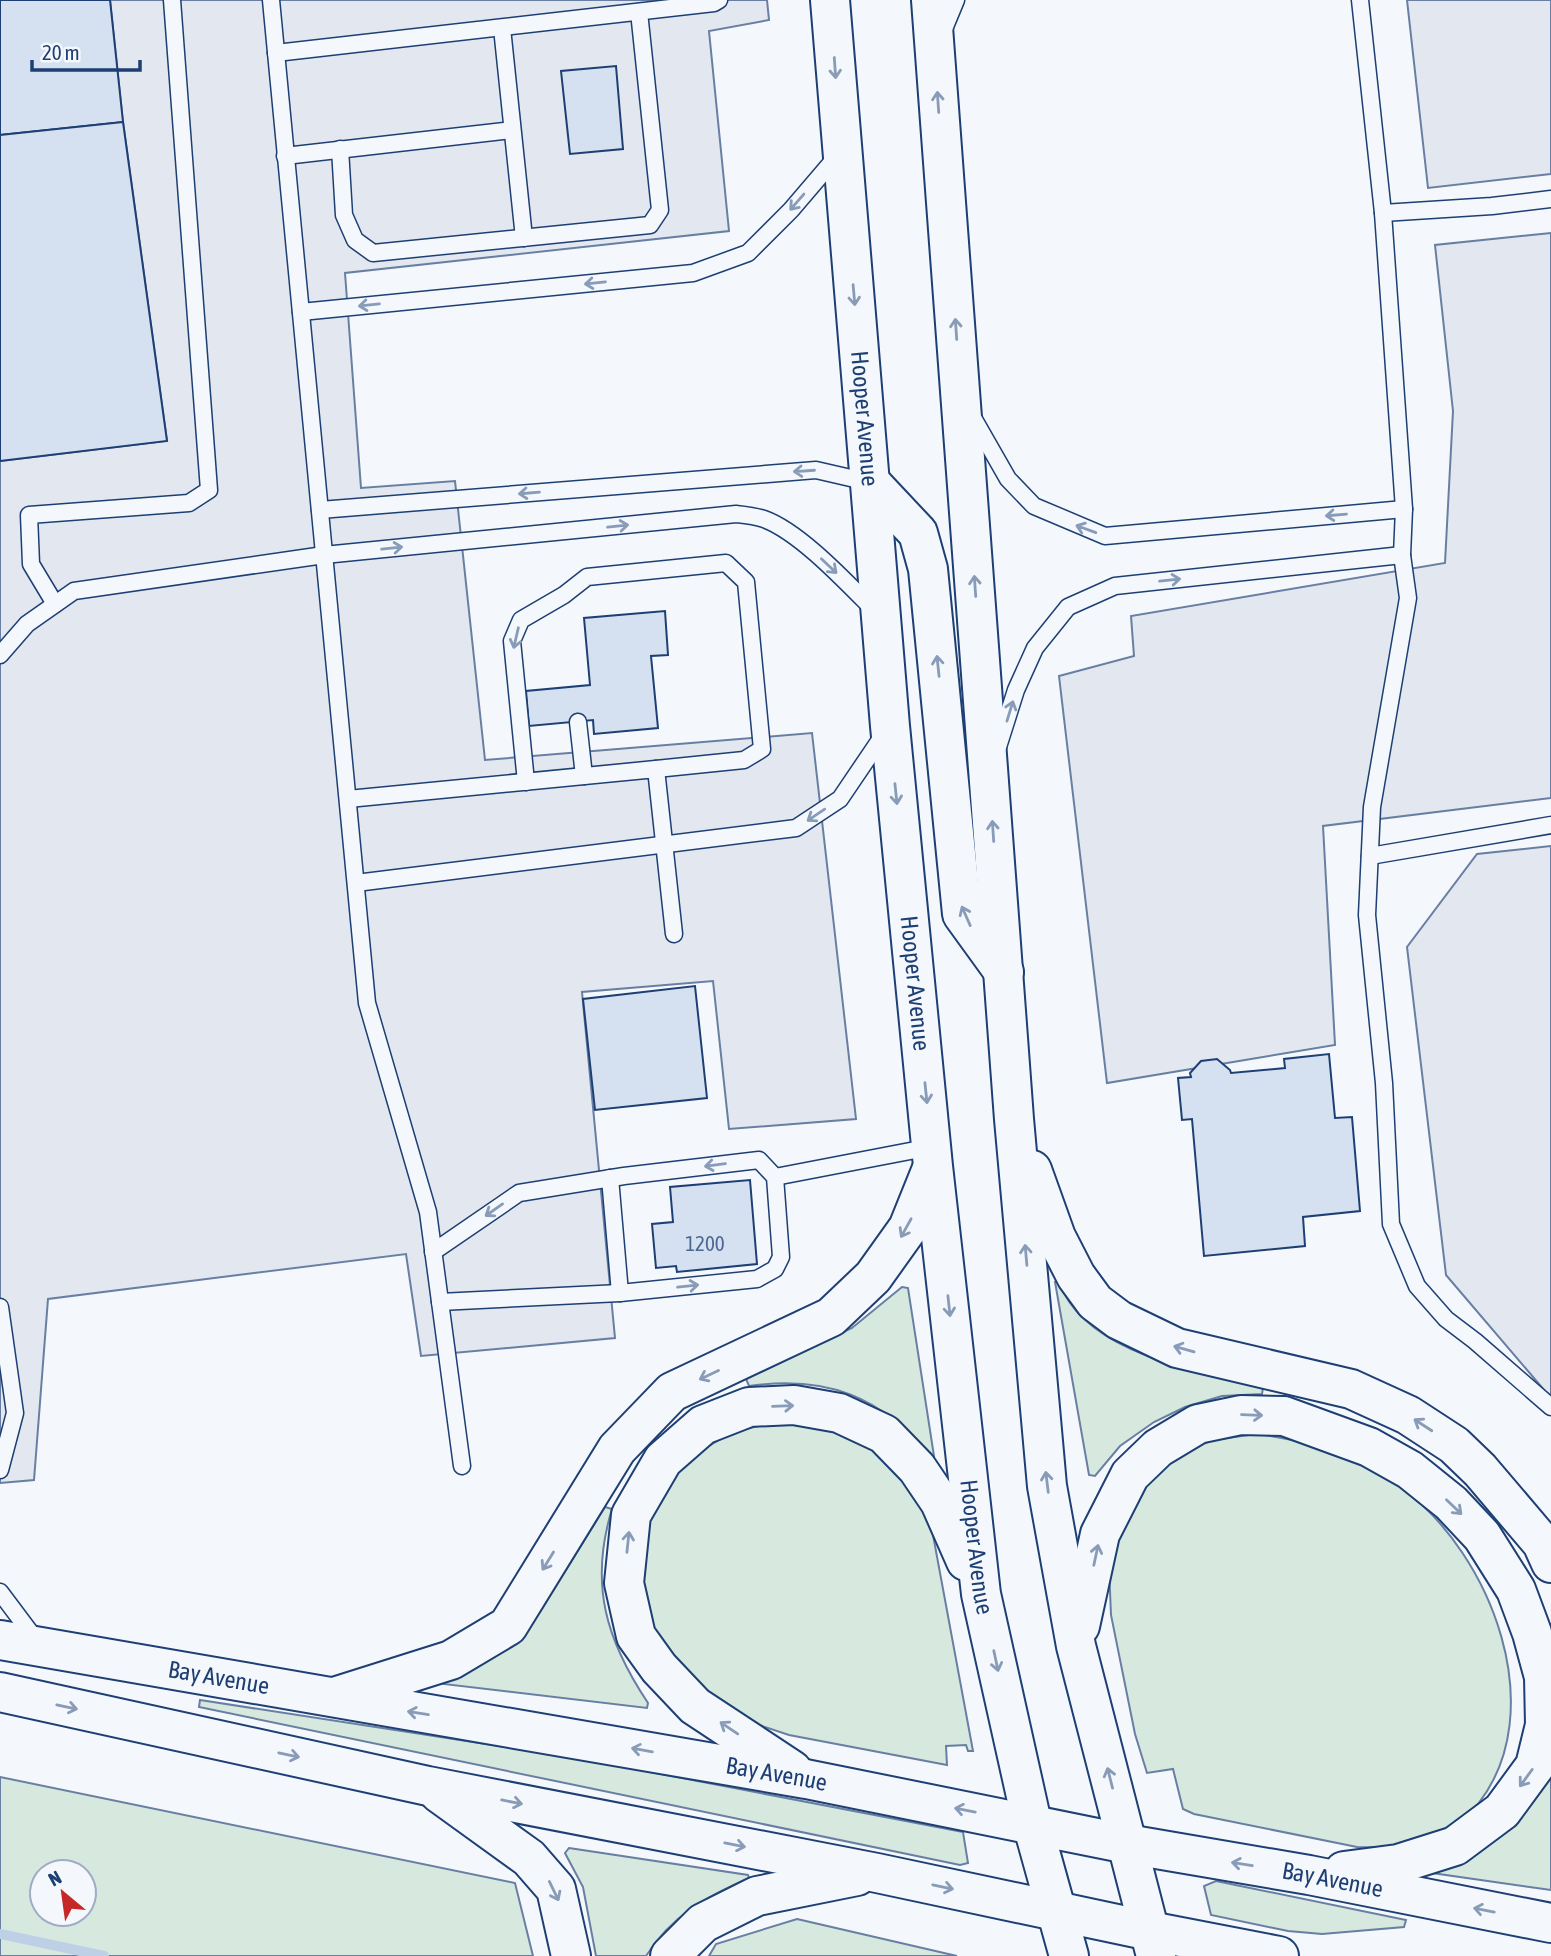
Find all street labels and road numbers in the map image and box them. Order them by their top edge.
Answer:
street label: Hooper Avenue [846,350,884,487]
street label: Hooper Avenue [896,914,936,1052]
street label: Hooper Avenue [955,1478,999,1617]
street label: Bay Avenue [166,1655,272,1699]
street label: Bay Avenue [724,1751,830,1796]
street label: Bay Avenue [1280,1857,1385,1902]

